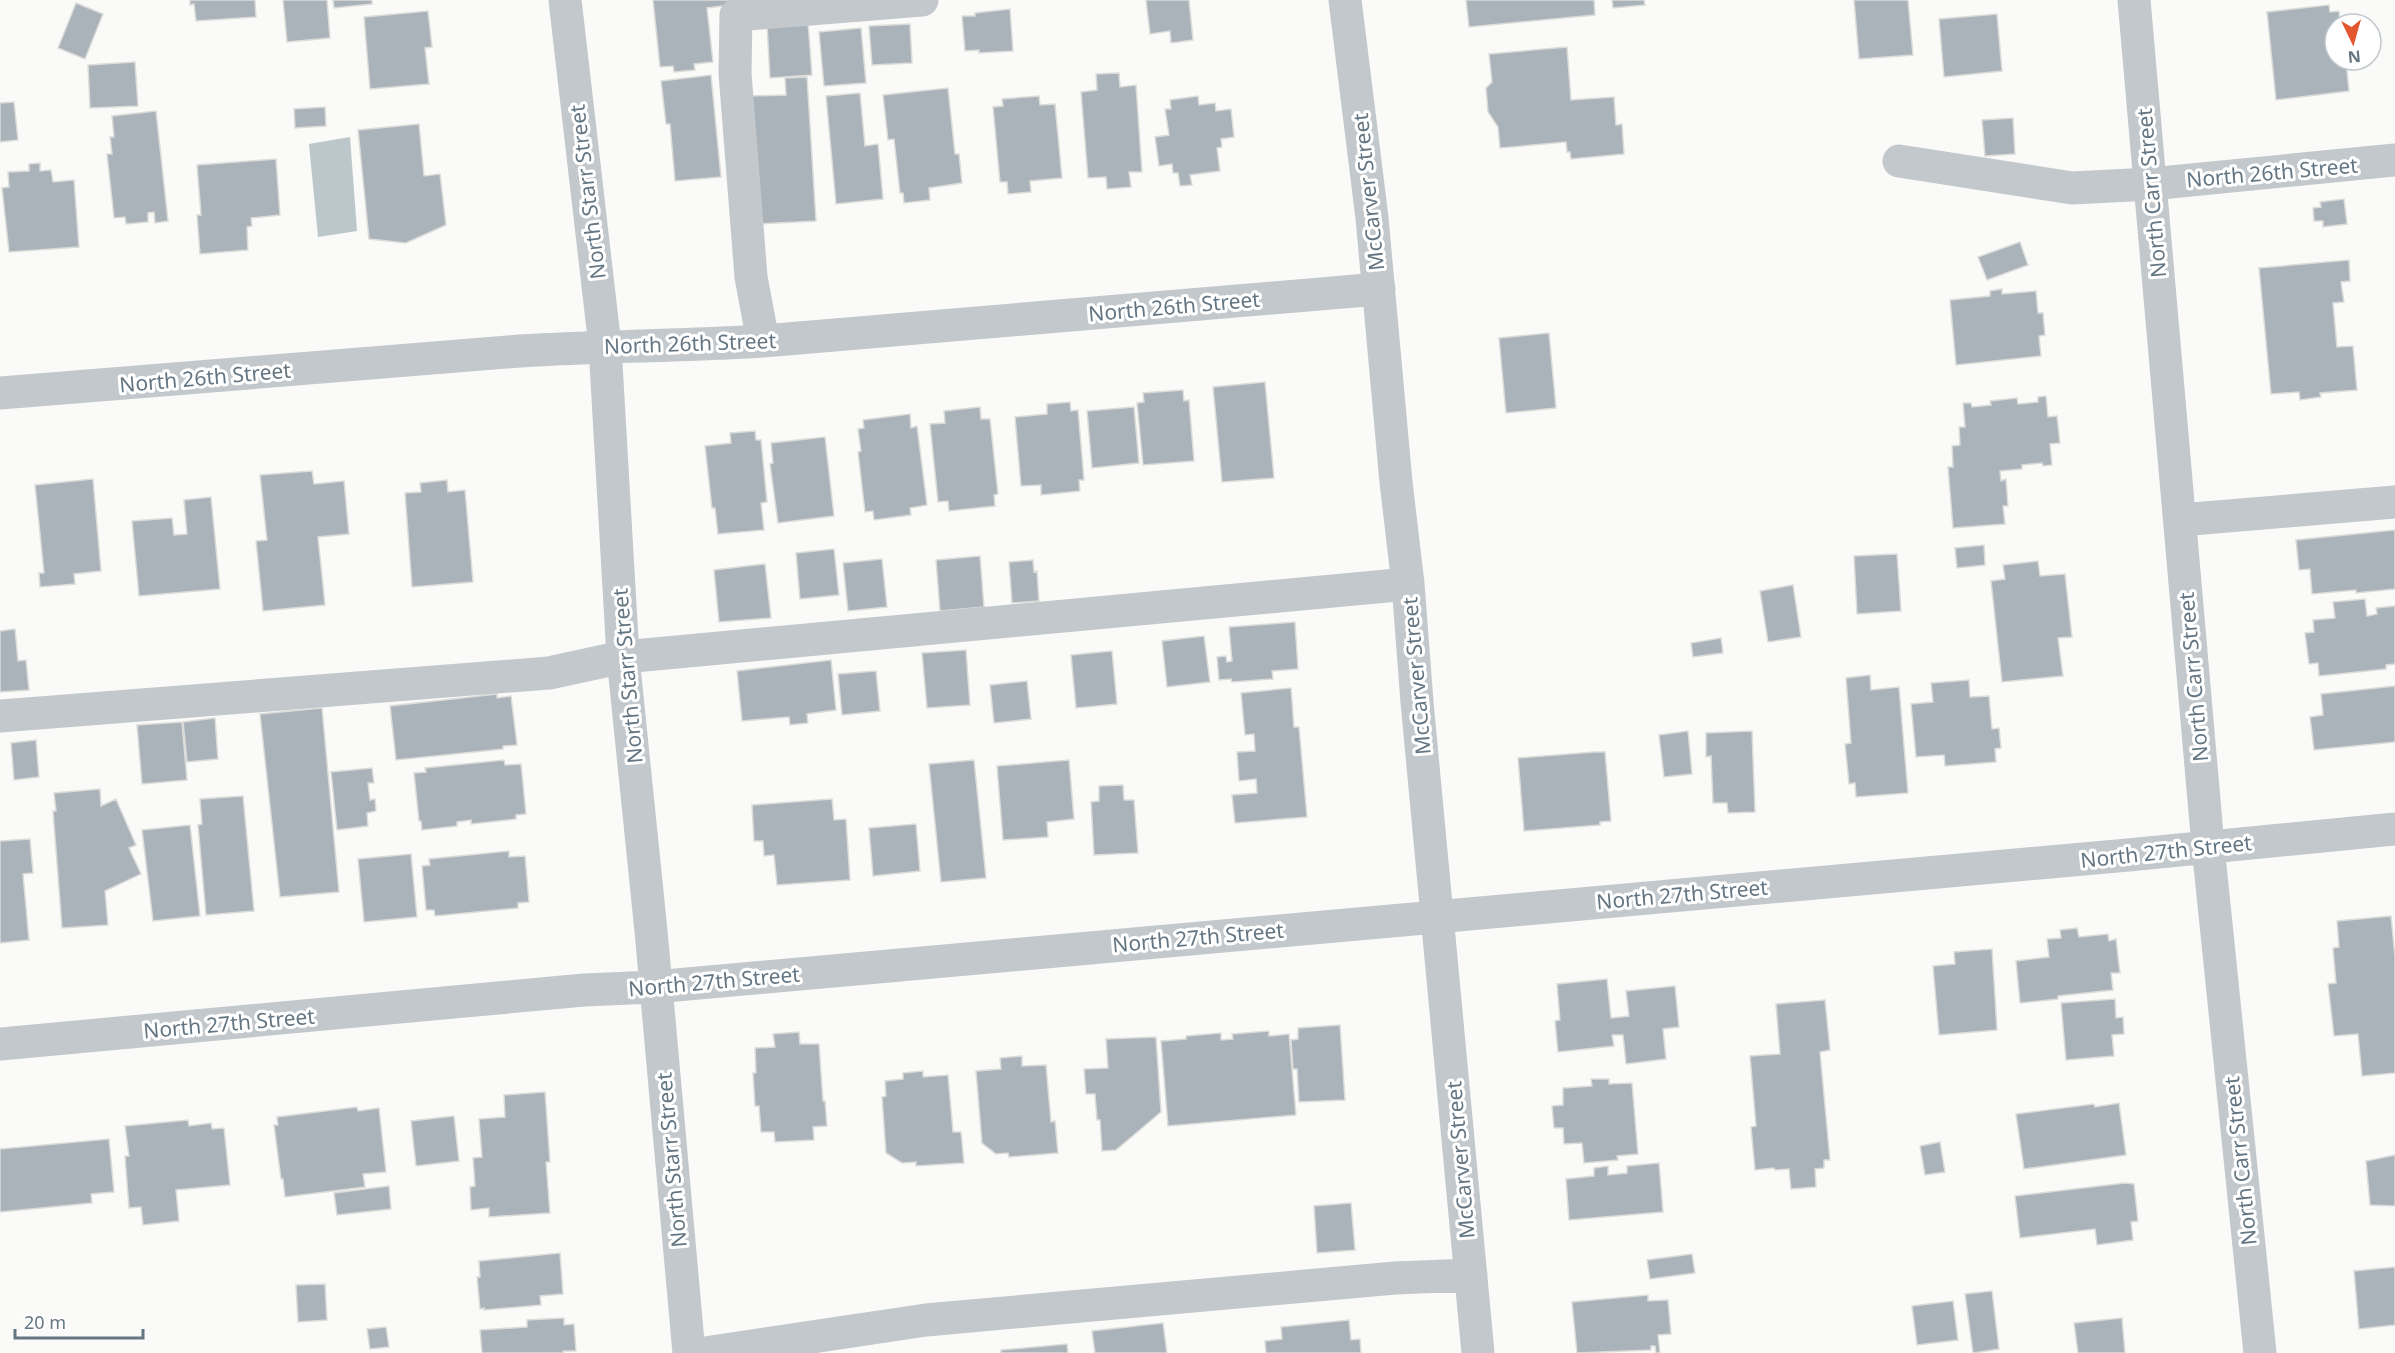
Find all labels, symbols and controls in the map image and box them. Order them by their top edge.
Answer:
north arrow [2323,12,2383,72]
text: N [2347,45,2362,68]
street label: North Starr Street [562,103,612,281]
street label: North Carr Street [2130,107,2172,279]
street label: McCarver Street [1346,111,1390,272]
street label: North 26th Street [2185,151,2359,193]
street label: North 26th Street [1087,285,1261,327]
street label: North 26th Street [604,326,777,360]
street label: North 26th Street [118,356,292,398]
street label: North Starr Street [605,587,649,765]
street label: North Carr Street [2172,591,2214,763]
street label: McCarver Street [1395,596,1437,756]
street label: North 27th Street [2079,828,2253,874]
street label: North 27th Street [1595,873,1769,915]
street label: North 27th Street [1111,916,1285,958]
street label: North 27th Street [627,960,801,1002]
street label: North 27th Street [142,1002,316,1044]
street label: North Starr Street [649,1071,693,1249]
street label: North Carr Street [2217,1075,2263,1247]
street label: McCarver Street [1439,1080,1481,1240]
scale bar [15,1302,142,1340]
text: 20 m [24,1310,66,1334]

